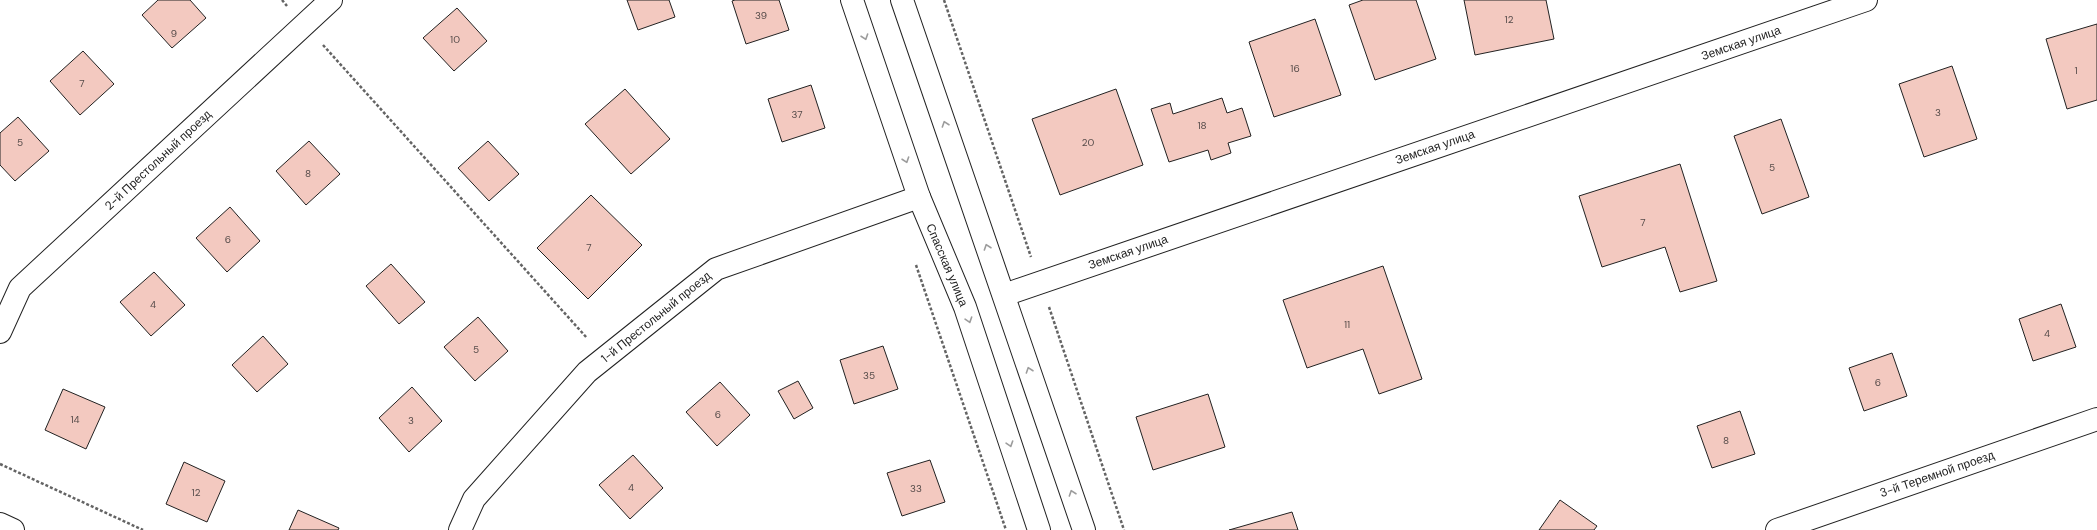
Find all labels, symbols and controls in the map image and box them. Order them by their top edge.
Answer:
house number: 39 [755,9,767,22]
house number: 12 [1505,13,1514,26]
street label: Земская улица [1699,22,1783,64]
house number: 9 [171,27,177,40]
house number: 10 [450,33,460,46]
one-way arrow [860,33,869,40]
house number: 16 [1290,62,1300,75]
house number: 1 [2074,64,2078,77]
house number: 7 [79,77,85,90]
street label: 2-й Престольный проезд [101,106,215,214]
house number: 3 [1935,106,1941,119]
house number: 37 [791,108,803,121]
house number: 18 [1197,119,1207,132]
one-way arrow [941,121,950,128]
street label: Земская улица [1393,126,1477,168]
house number: 5 [17,136,23,149]
house number: 20 [1082,136,1094,149]
one-way arrow [902,157,910,164]
house number: 5 [1769,161,1775,174]
house number: 8 [305,167,311,180]
house number: 7 [1640,216,1646,229]
street label: Спасская улица [922,221,972,309]
street label: Земская улица [1086,231,1170,273]
house number: 6 [225,233,231,246]
house number: 7 [586,241,592,254]
one-way arrow [984,244,992,251]
street label: 1-й Престольный проезд [598,268,714,366]
house number: 4 [150,298,156,311]
one-way arrow [964,317,973,324]
house number: 11 [1344,318,1350,331]
house number: 4 [2044,327,2050,340]
house number: 5 [473,343,479,356]
one-way arrow [1026,367,1034,374]
house number: 35 [863,369,875,382]
house number: 6 [1875,376,1881,389]
house number: 6 [715,408,721,421]
house number: 14 [70,413,80,426]
house number: 3 [408,414,414,427]
house number: 8 [1723,434,1729,447]
one-way arrow [1005,440,1014,447]
street label: 3-й Теремной проезд [1878,447,1996,501]
house number: 4 [628,481,634,494]
house number: 33 [910,482,922,495]
house number: 12 [192,486,201,499]
one-way arrow [1068,490,1076,497]

